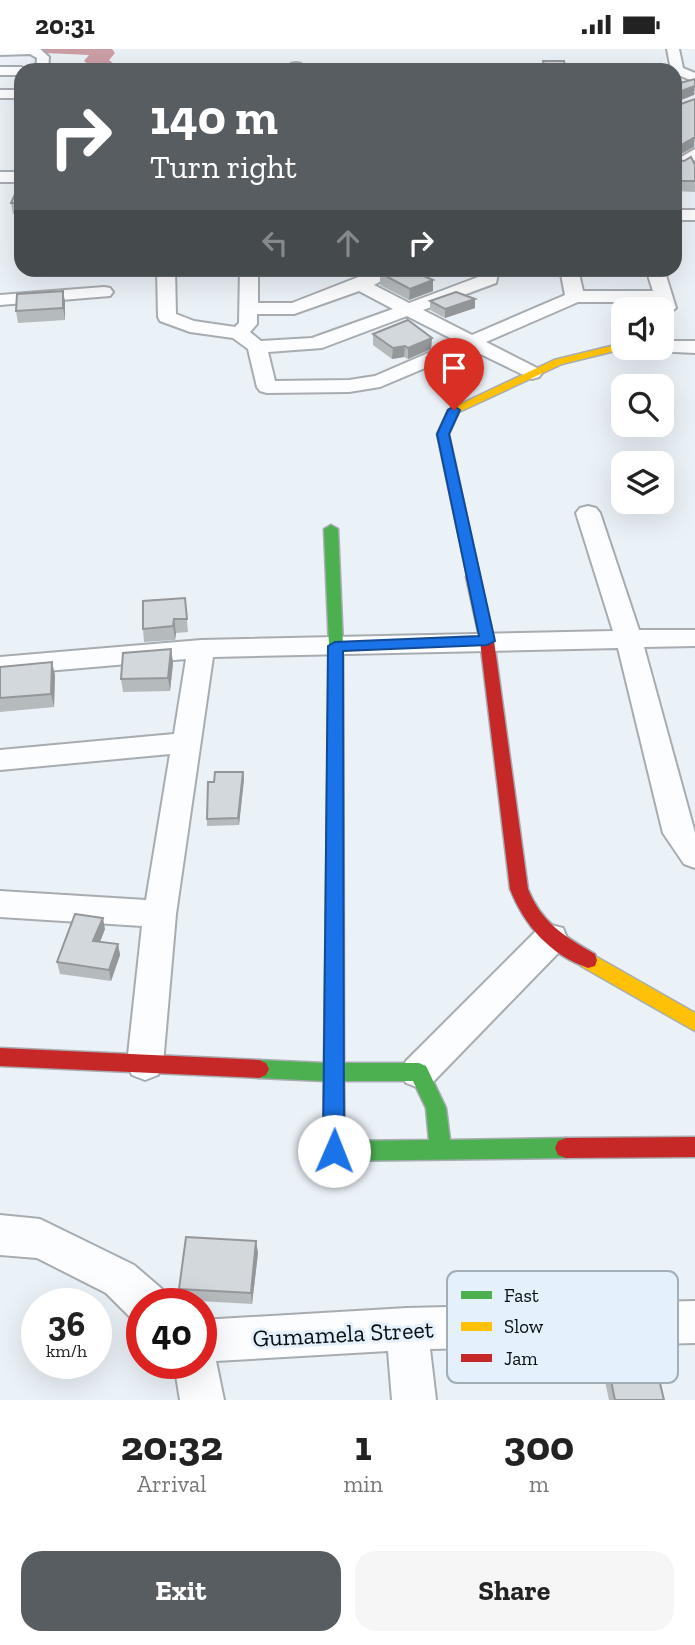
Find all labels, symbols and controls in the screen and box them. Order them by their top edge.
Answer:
text: 20:31 [35,9,95,41]
text: 140 m [150,88,278,147]
icon: right [35,91,126,182]
text: Turn right [150,148,297,186]
icon: left [256,224,294,262]
icon: ahead [329,224,367,262]
icon: right [402,224,440,262]
map controls [611,297,674,514]
button: sound [611,297,674,360]
pin [424,338,484,410]
icon: arrive [435,349,473,387]
button: search [611,374,674,437]
button: layers [611,451,674,514]
position arrow [297,1114,371,1188]
legend [447,1271,678,1383]
text: Fast [504,1284,539,1307]
speed limit sign: 40 [126,1288,217,1379]
text: 36 [48,1303,85,1345]
street label: Gumamela Street [252,1314,434,1353]
text: Slow [504,1315,544,1338]
text: km/h [46,1340,87,1362]
text: Jam [504,1347,538,1370]
text: 20:32 [121,1420,223,1471]
text: 1 [355,1420,372,1471]
text: 300 [504,1420,574,1471]
text: Arrival [137,1470,206,1498]
text: min [343,1470,383,1498]
text: m [529,1470,549,1498]
button: Exit [21,1551,341,1631]
button: Share [355,1551,674,1631]

